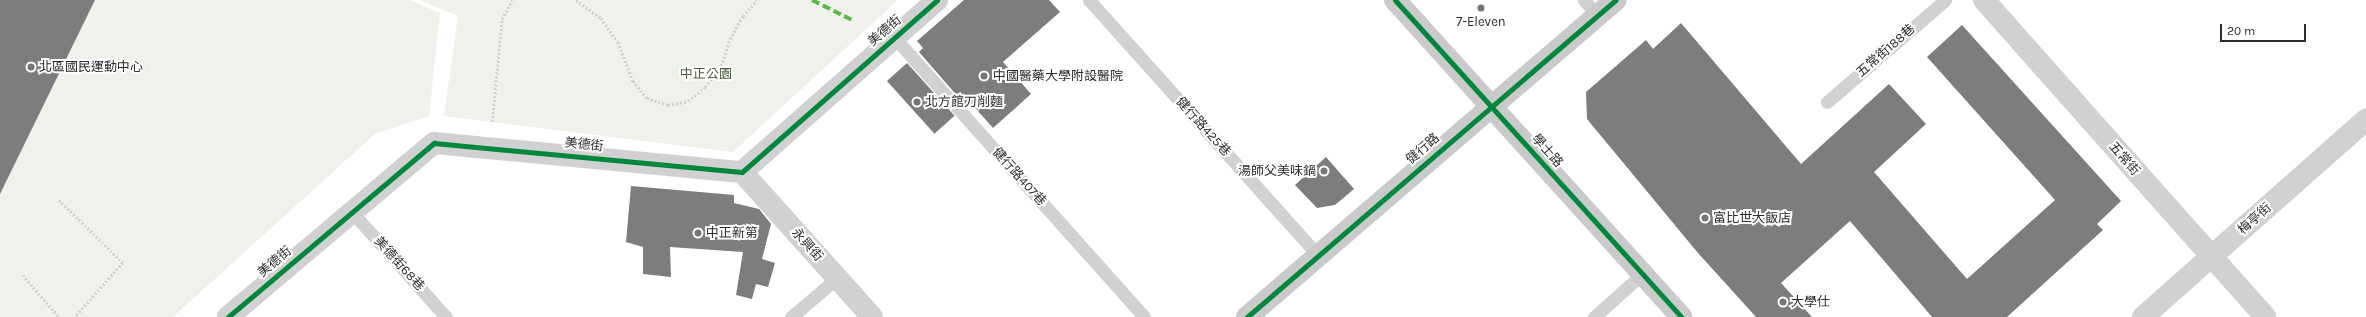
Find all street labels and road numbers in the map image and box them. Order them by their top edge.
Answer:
street label: 美德街 [865,12,905,50]
street label: 五常街188巷 [1854,21,1918,81]
street label: 健行路425巷 [1172,94,1234,160]
street label: 健行路 [1403,130,1443,168]
street label: 學士路 [1528,131,1566,171]
street label: 美德街 [564,135,604,155]
street label: 五常街 [2105,139,2143,179]
street label: 健行路407巷 [989,145,1049,209]
street label: 梅亭街 [2235,200,2275,238]
street label: 永興街 [788,225,826,265]
street label: 美德街68巷 [371,234,427,294]
street label: 美德街 [255,243,295,281]

